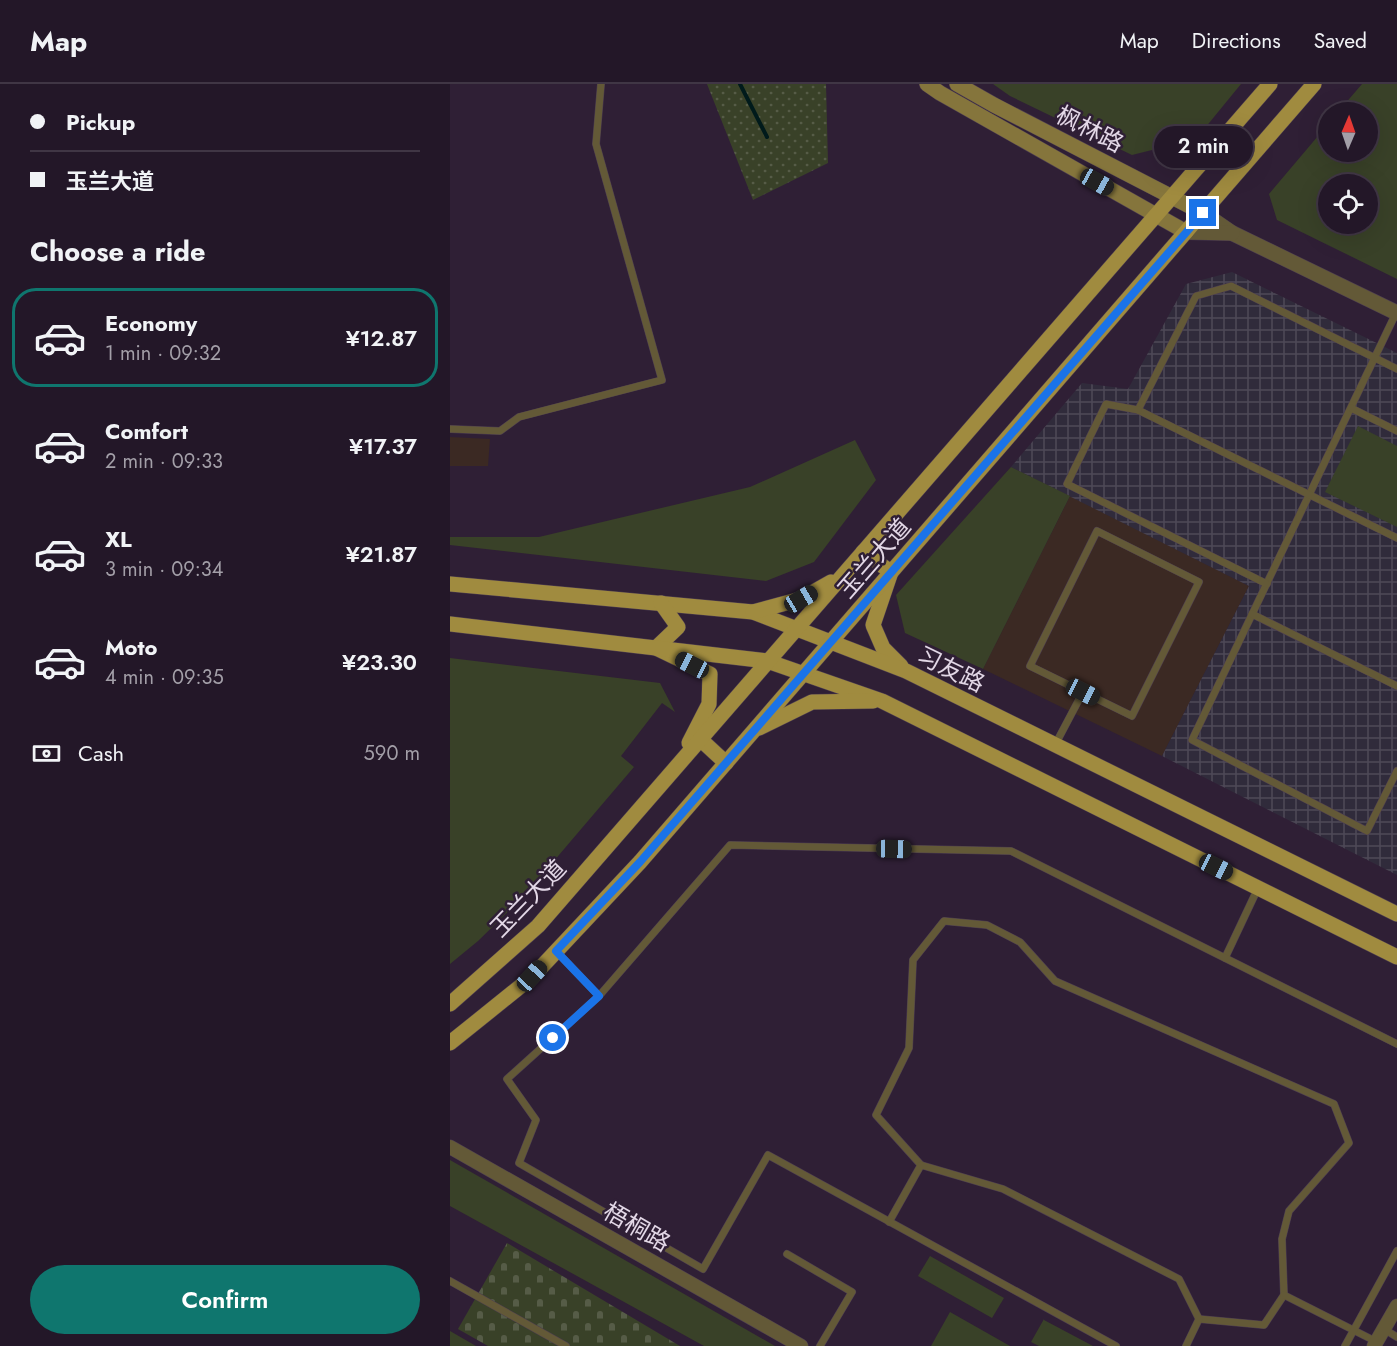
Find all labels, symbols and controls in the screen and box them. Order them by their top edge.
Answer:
text: Map [30,21,87,62]
text: Map [1120,26,1159,56]
text: Directions [1192,26,1281,56]
text: Saved [1314,26,1367,56]
street label: 枫林路 [1050,97,1130,161]
north arrow [1318,102,1378,162]
map controls [1318,102,1378,234]
text: Pickup [66,106,135,138]
callout: 2 min [1154,126,1252,168]
text: 2 min [1178,132,1229,161]
text: 玉兰大道 [66,165,154,197]
car [1077,165,1117,199]
button: locate [1318,174,1378,234]
route end [1189,199,1216,226]
text: Choose a ride [30,232,205,271]
text: Economy [105,307,197,339]
icon: car [33,311,87,365]
text: ¥12.87 [346,322,417,354]
text: 1 min · 09:32 [105,339,221,368]
text: Comfort [105,415,188,447]
icon: car [33,419,87,473]
text: ¥17.37 [349,430,417,462]
text: 2 min · 09:33 [105,447,223,476]
street label: 玉兰大道 [829,510,919,606]
text: XL [105,523,132,555]
icon: car [33,527,87,581]
text: ¥21.87 [346,538,417,570]
text: 3 min · 09:34 [105,555,223,584]
car [781,582,821,616]
text: Moto [105,631,158,663]
icon: car [33,635,87,689]
street label: 习友路 [911,637,991,701]
text: ¥23.30 [342,646,417,678]
car [672,649,712,681]
text: 4 min · 09:35 [105,663,224,692]
car [1063,676,1103,708]
icon: cash [30,737,63,770]
text: Cash [78,737,124,769]
text: 590 m [364,739,420,768]
car [876,840,912,858]
street label: 玉兰大道 [482,851,574,945]
car [1196,851,1236,883]
car [513,957,551,995]
route start [539,1024,566,1051]
street label: 梧桐路 [597,1194,677,1260]
button: Confirm [30,1265,420,1334]

